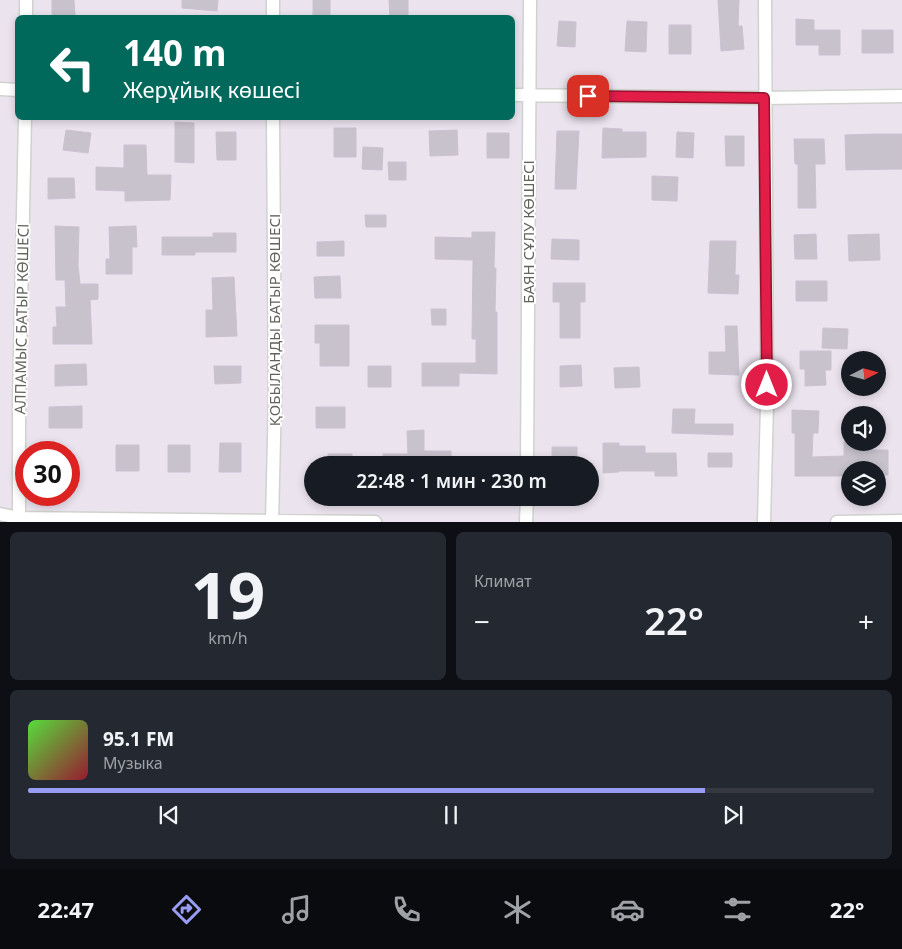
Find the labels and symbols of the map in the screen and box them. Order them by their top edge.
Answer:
pin [567,75,609,117]
street label: БАЯН СҰЛУ КӨШЕСІ [518,160,538,304]
street label: ҚОБЫЛАНДЫ БАТЫР КӨШЕСІ [264,214,284,426]
street label: АЛПАМЫС БАТЫР КӨШЕСІ [9,223,33,415]
north arrow [841,351,886,396]
position arrow [740,358,792,410]
speed limit sign: 30 [15,441,80,506]

